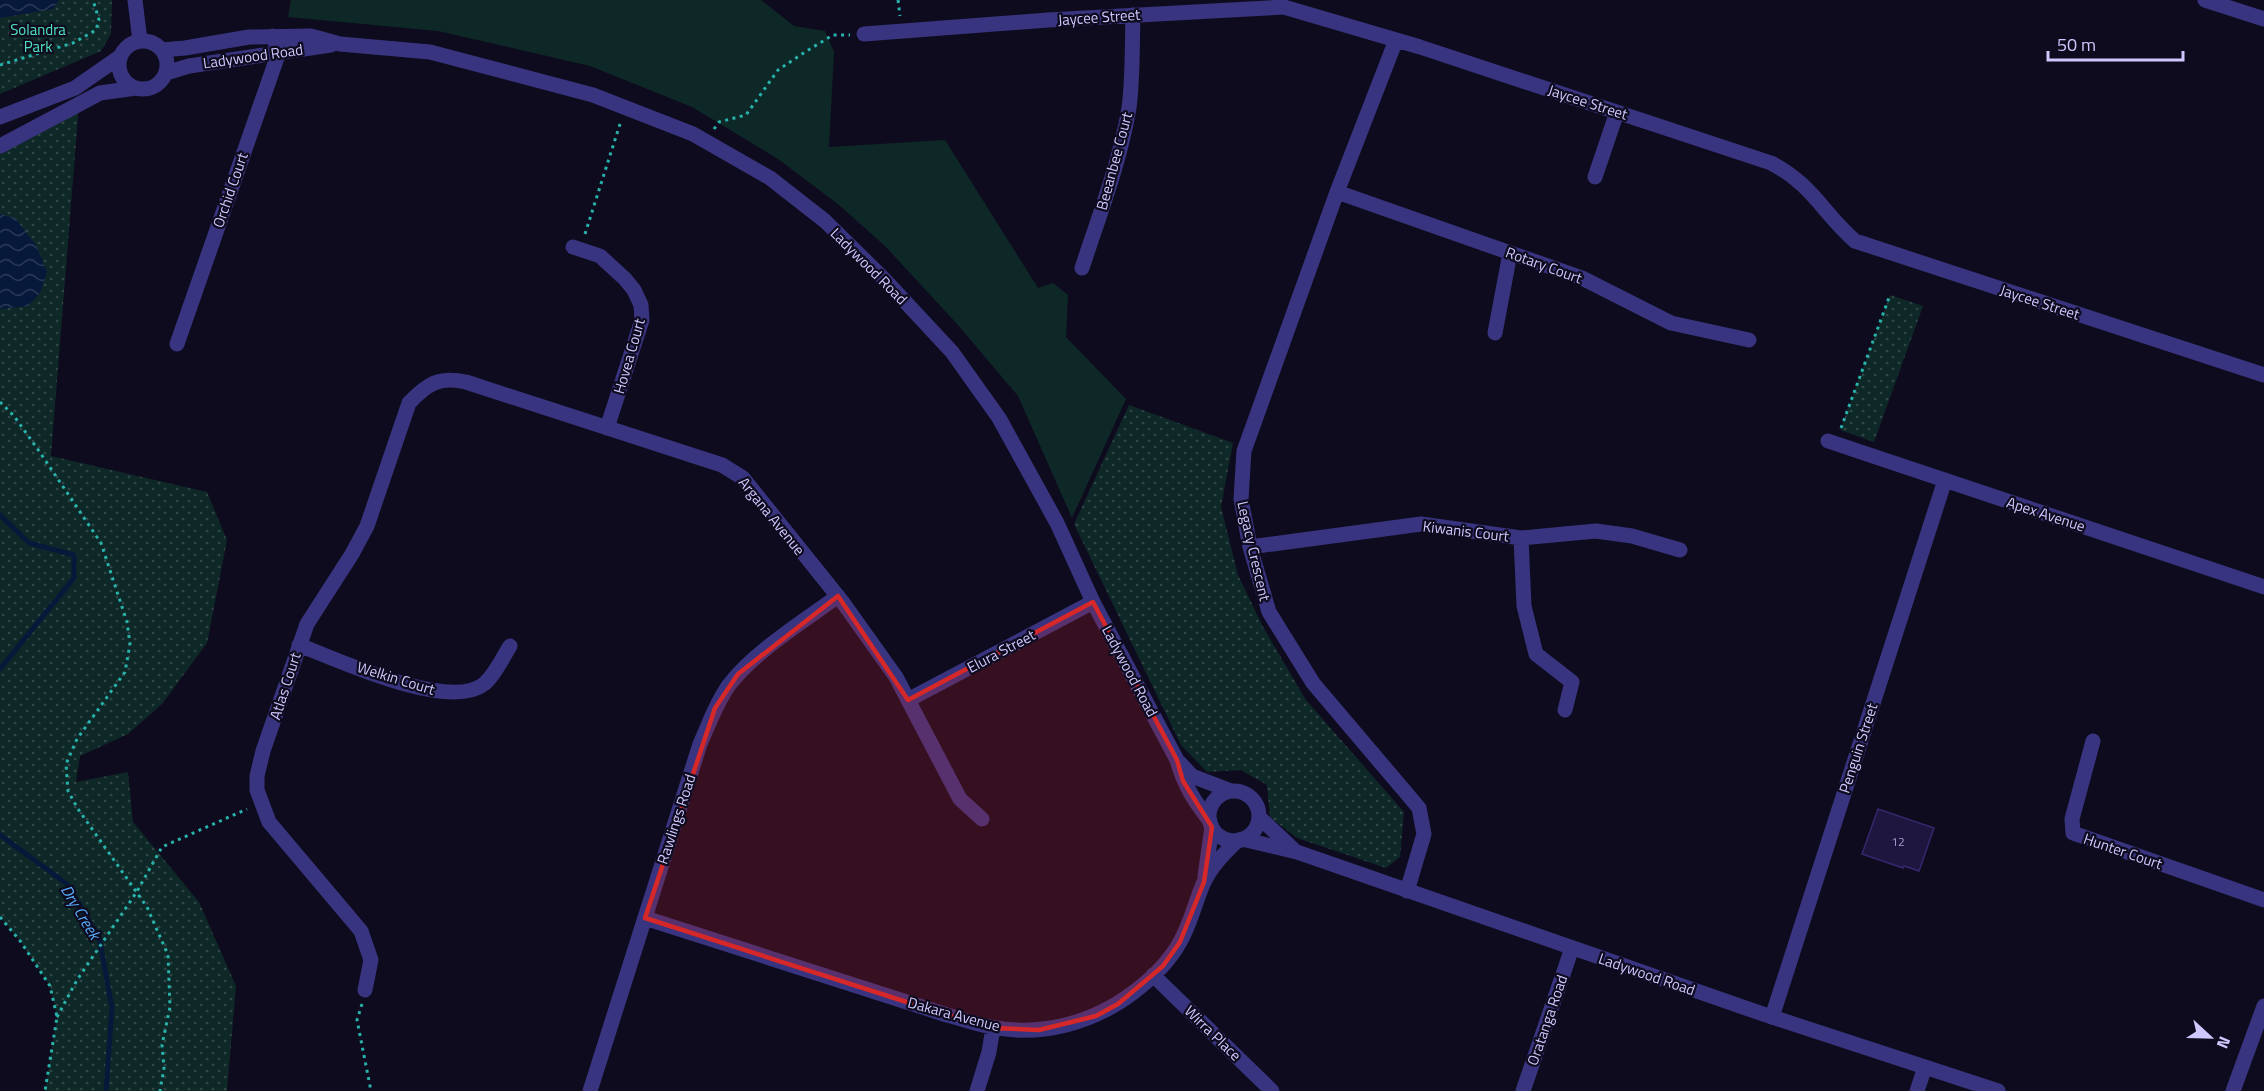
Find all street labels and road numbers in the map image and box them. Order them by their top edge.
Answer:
street label: Jaycee Street [1057,3,1142,31]
street label: Ladywood Road [201,38,305,74]
street label: Jaycee Street [1545,78,1631,126]
street label: Beeanbee Court [1090,109,1138,213]
street label: Orchid Court [206,148,254,231]
street label: Ladywood Road [825,222,913,310]
street label: Rotary Court [1503,241,1586,290]
street label: Jaycee Street [1997,278,2083,326]
street label: Hovea Court [607,315,651,396]
street label: Argana Avenue [733,472,811,560]
street label: Apex Avenue [2004,490,2088,538]
street label: Legacy Crescent [1231,499,1277,604]
street label: Kiwanis Court [1422,514,1511,548]
street label: Ladywood Road [1096,621,1164,721]
street label: Elura Street [963,623,1040,679]
street label: Atlas Court [263,649,307,723]
street label: Welkin Court [354,655,438,701]
street label: Penguin Street [1833,699,1884,796]
street label: Rawlings Road [651,771,701,867]
street label: Hunter Court [2081,827,2166,875]
street label: Ladywood Road [1596,947,1698,1001]
street label: Oratanga Road [1521,972,1573,1068]
street label: Dakara Avenue [905,991,1003,1037]
street label: Wirra Place [1179,1000,1247,1066]

